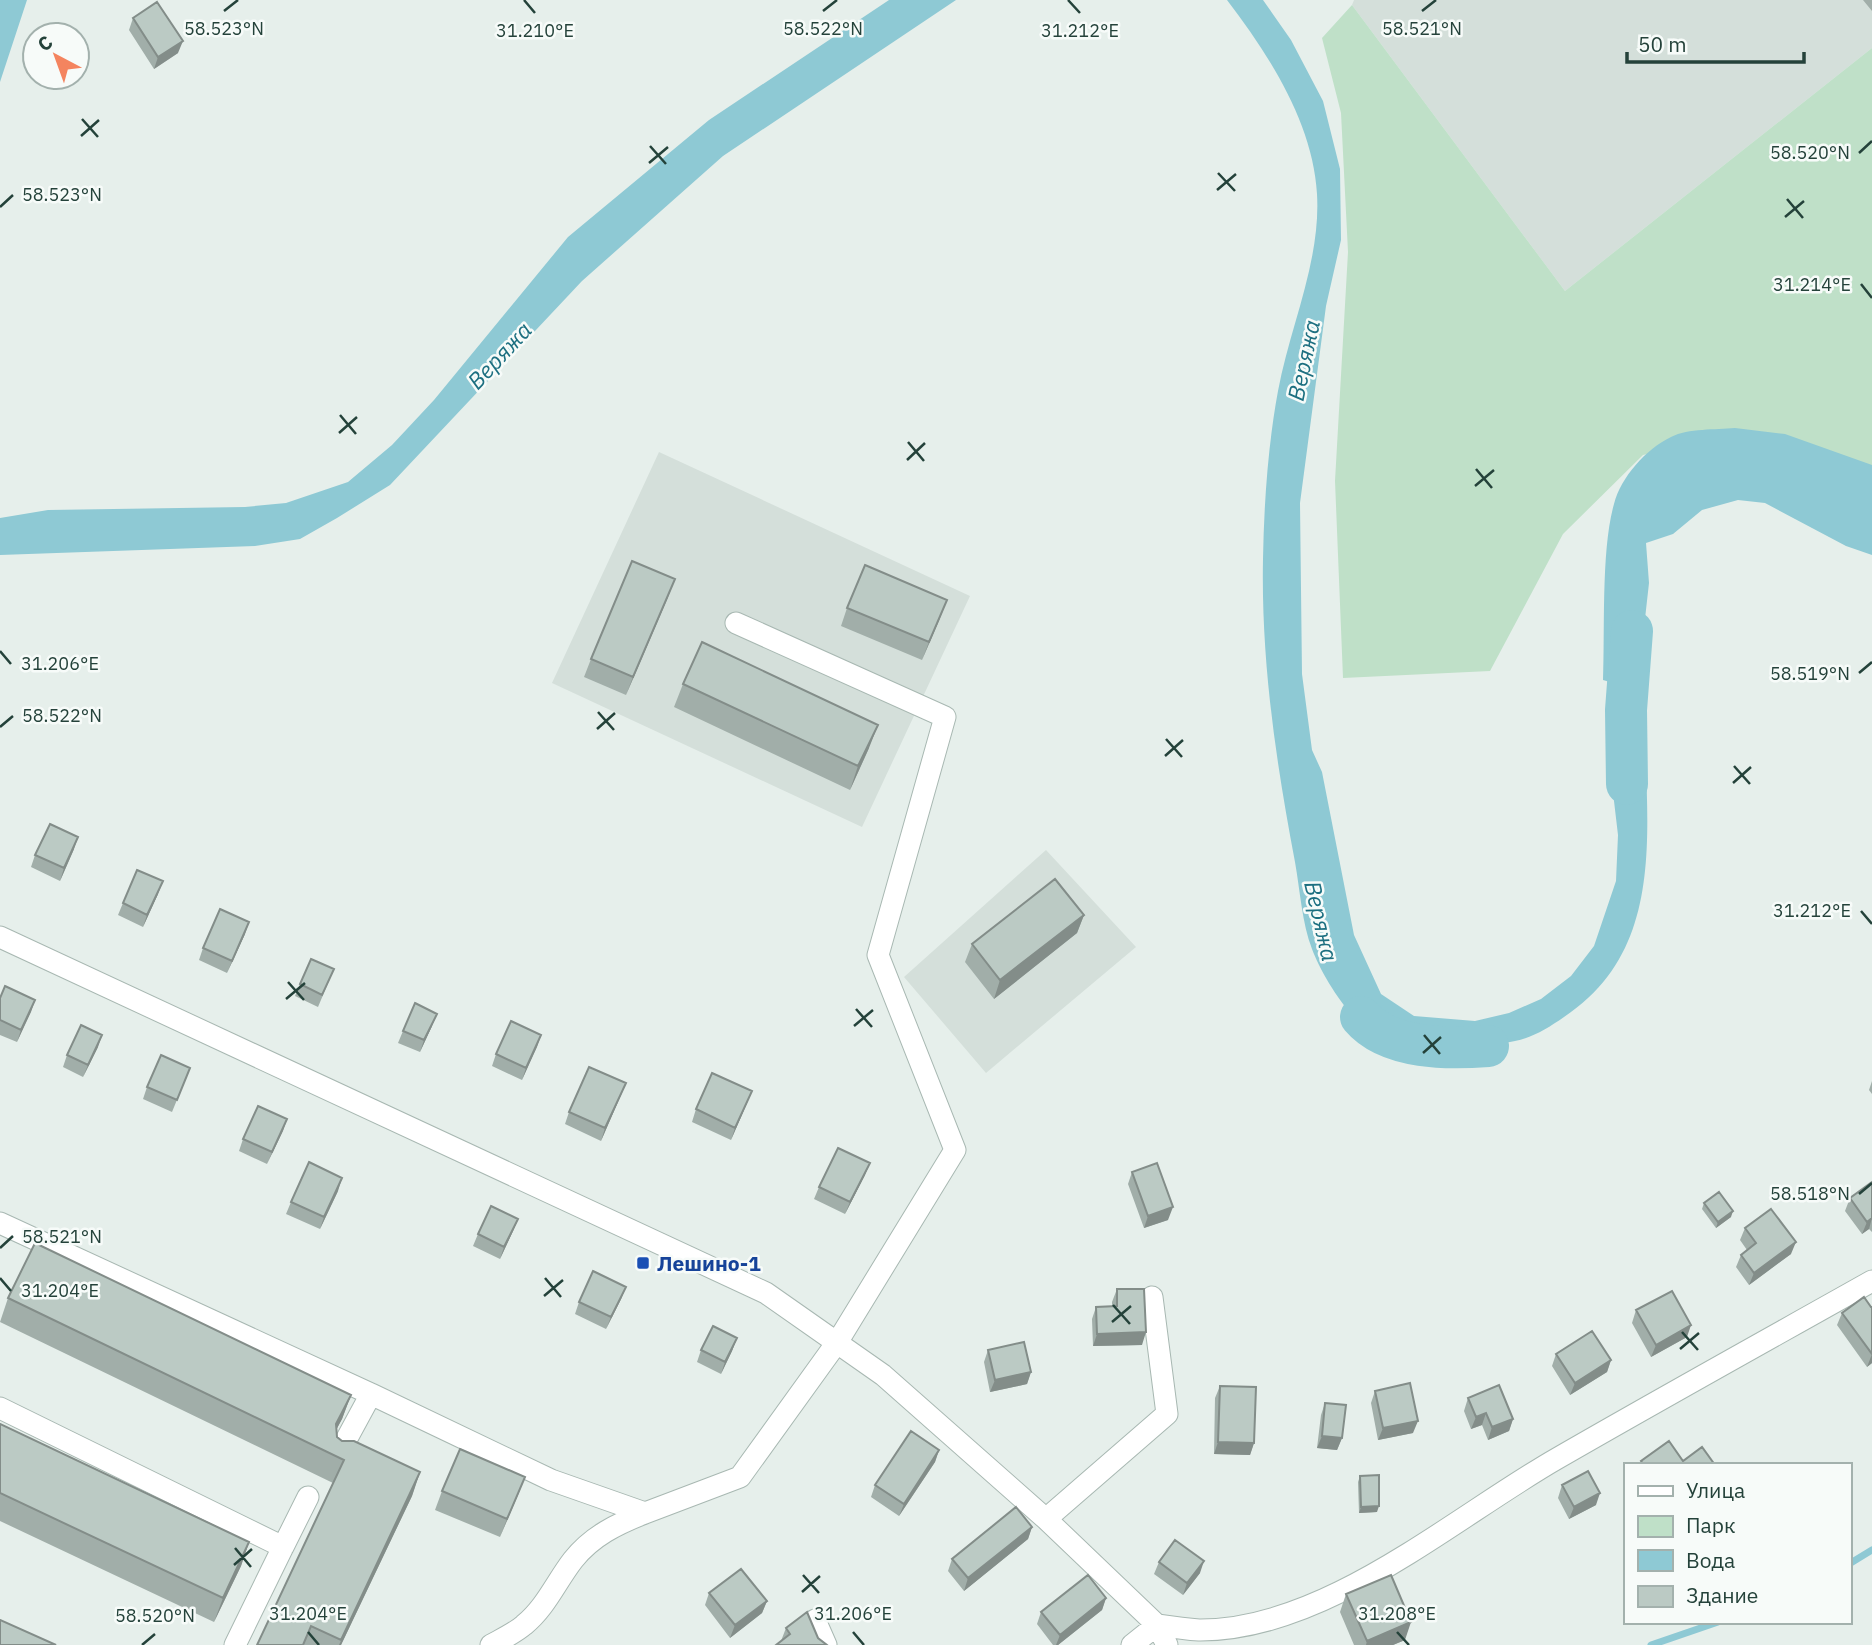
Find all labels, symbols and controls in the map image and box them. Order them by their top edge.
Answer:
text: 58.523°N [184,17,264,40]
text: 58.522°N [783,17,863,40]
text: 58.521°N [1382,17,1462,40]
text: 31.210°E [496,19,574,42]
text: 31.212°E [1041,19,1119,42]
north arrow [21,21,91,91]
scale bar [1627,21,1804,65]
text: С [32,30,57,56]
text: 50 m [1638,30,1687,58]
text: 58.520°N [1770,141,1850,164]
text: 58.523°N [22,183,102,206]
text: 31.214°E [1773,273,1851,296]
water label: Веряжа [460,315,538,395]
water label: Веряжа [1280,317,1326,403]
text: 31.206°E [21,652,99,675]
text: 58.519°N [1770,662,1850,685]
text: 58.522°N [22,704,102,727]
water label: Веряжа [1298,878,1346,964]
text: 31.212°E [1773,899,1851,922]
text: 58.518°N [1770,1182,1850,1205]
text: 58.521°N [22,1225,102,1248]
place label: Лешино-1 [657,1249,761,1277]
marker: Лешино-1 [635,1255,651,1271]
text: 31.204°E [21,1279,99,1302]
legend [1624,1463,1851,1624]
text: Улица [1686,1476,1745,1504]
text: Парк [1686,1511,1736,1539]
text: Вода [1686,1546,1735,1574]
text: Здание [1686,1581,1758,1609]
text: 31.204°E [269,1602,347,1625]
text: 31.206°E [814,1602,892,1625]
text: 31.208°E [1358,1602,1436,1625]
text: 58.520°N [115,1604,195,1627]

